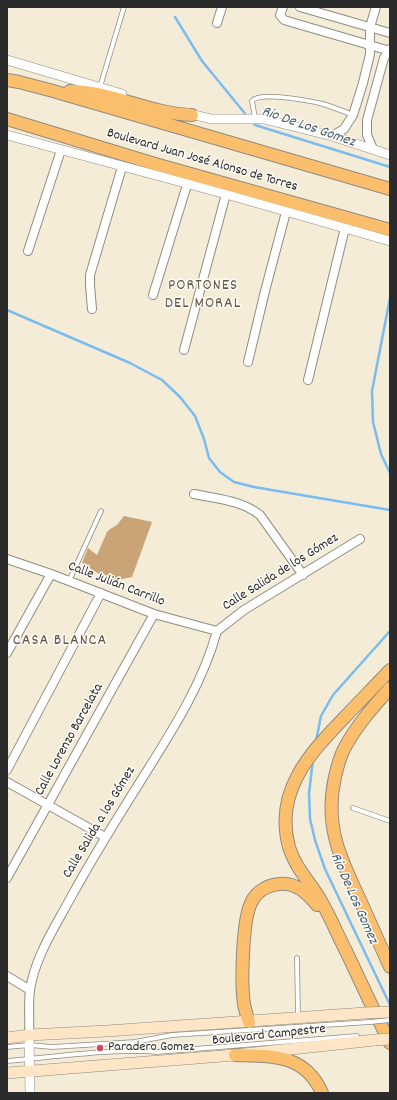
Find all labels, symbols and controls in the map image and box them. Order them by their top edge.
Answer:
water label: Rio De Los Gomez [259,104,357,152]
street label: Boulevard Juan José Alonso de Torres [105,126,299,196]
district label: PORTONES DEL MORAL [165,277,241,315]
street label: Calle Salida de los Gómez [220,531,342,615]
street label: Calle Julián Carrillo [65,559,167,611]
district label: CASA BLANCA [13,632,107,652]
street label: Calle Lorenzo Barcelata [32,681,108,799]
street label: Calle Salida a los Gómez [60,764,140,882]
water label: Rio De Los Gomez [325,851,381,947]
street label: Boulevard Campestre [211,1022,327,1050]
place label: Paradero Gomez [108,1040,194,1056]
marker: Paradero Gomez [95,1043,105,1053]

